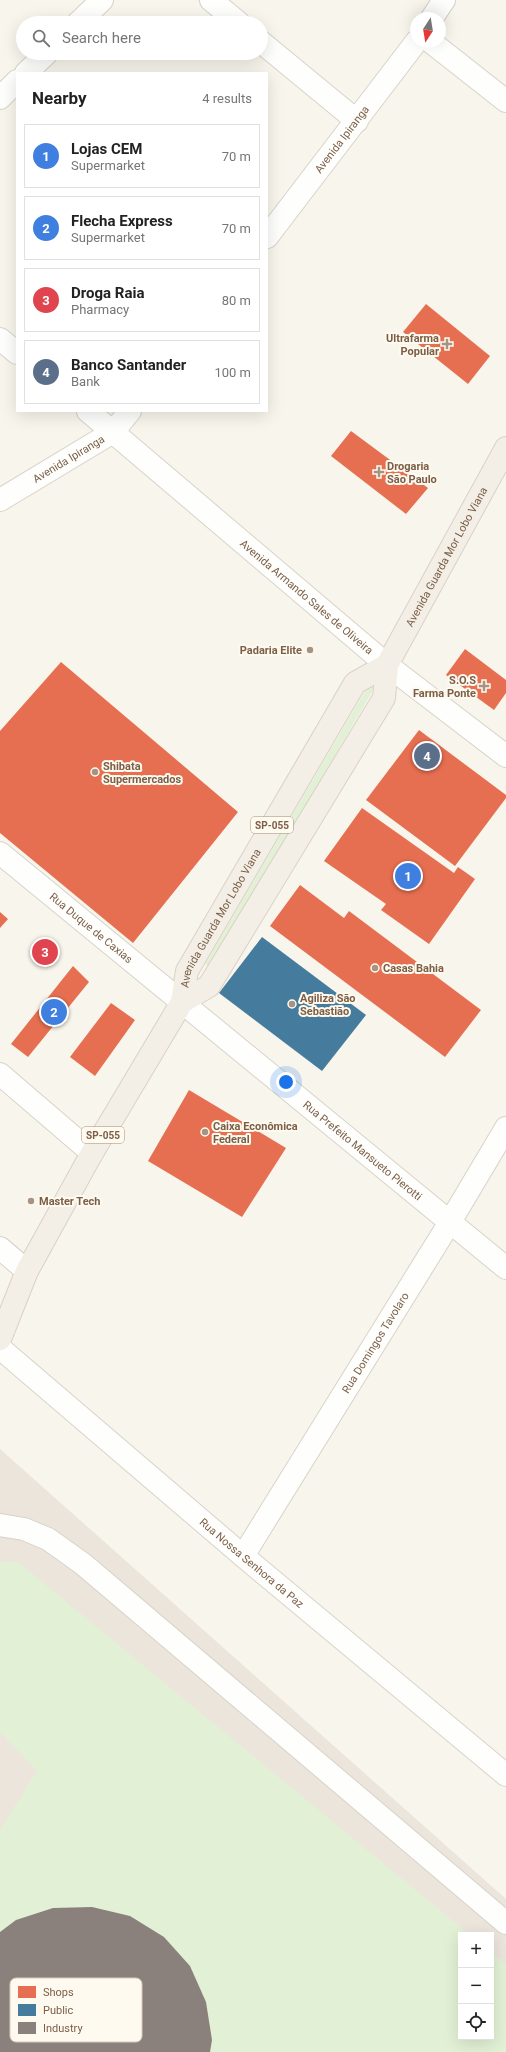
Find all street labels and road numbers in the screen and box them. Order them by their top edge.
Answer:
street label: Avenida Ipiranga [312,103,372,176]
street label: Avenida Ipiranga [30,432,107,485]
street label: Avenida Guarda Mor Lobo Viana [403,485,490,629]
street label: Avenida Armando Sales de Oliveira [238,537,376,657]
road number: SP-055 [251,817,293,833]
street label: Avenida Guarda Mor Lobo Viana [178,846,263,989]
street label: Rua Duque de Caxias [47,890,136,966]
street label: Rua Prefeito Mansueto Pierotti [301,1098,425,1203]
road number: SP-055 [82,1127,124,1143]
street label: Rua Domingos Tavolaro [339,1290,411,1395]
street label: Rua Nossa Senhora da Paz [197,1515,307,1611]

